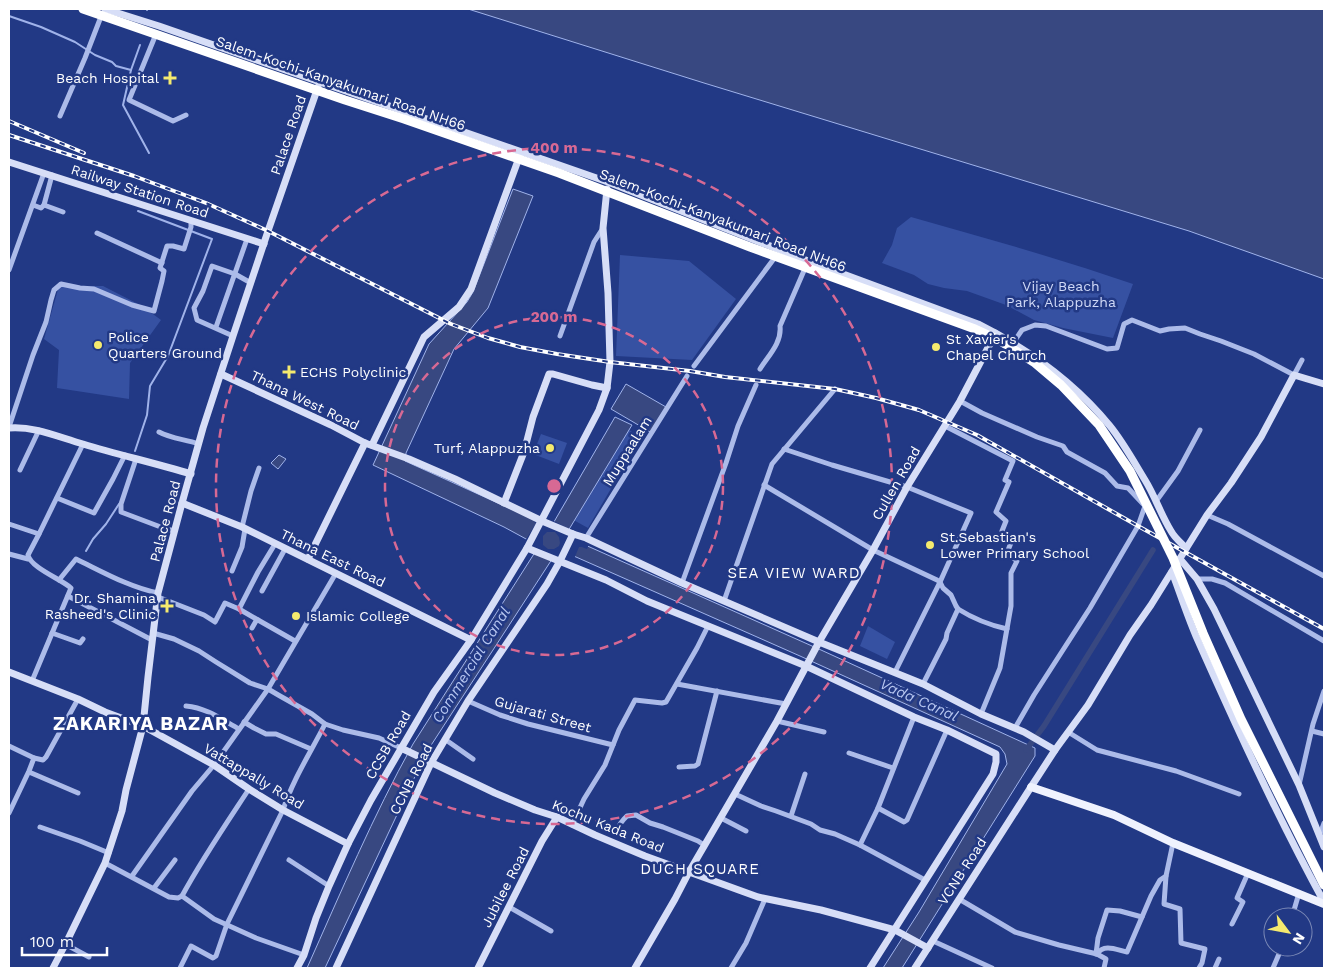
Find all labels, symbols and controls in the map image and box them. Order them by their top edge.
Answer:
street label: Salem-Kochi-Kanyakumari Road NH66 [214,33,468,133]
place label: Beach Hospital [56,70,160,86]
marker: Beach Hospital [163,71,177,85]
street label: Palace Road [267,93,309,177]
text: 400 m [530,139,578,157]
street label: Railway Station Road [69,161,211,221]
street label: Salem-Kochi-Kanyakumari Road NH66 [597,165,849,275]
park label: Vijay Beach Park, Alappuzha [1006,278,1116,310]
text: 200 m [531,308,577,326]
place label: Police Quarters Ground [108,329,222,361]
place label: St Xavier's Chapel Church [946,331,1047,363]
marker: Police Quarters Ground [92,339,104,351]
marker: St Xavier's Chapel Church [930,341,942,353]
place label: ECHS Polyclinic [300,364,407,380]
marker: ECHS Polyclinic [282,365,296,379]
street label: Thana West Road [248,367,362,433]
street label: Muppaalam [599,413,655,489]
place label: Turf, Alappuzha [434,440,540,456]
marker: Turf, Alappuzha [544,442,556,454]
street label: Cullen Road [868,443,924,523]
centre of rings [545,477,563,495]
street label: Palace Road [146,479,184,563]
street label: Thana East Road [278,526,388,590]
place label: St.Sebastian's Lower Primary School [940,529,1090,561]
marker: St.Sebastian's Lower Primary School [924,539,936,551]
district label: SEA VIEW WARD [727,564,861,582]
place label: Dr. Shamina Rasheed's Clinic [45,590,156,622]
marker: Dr. Shamina Rasheed's Clinic [160,599,174,613]
water label: Commercial Canal [428,603,514,726]
place label: Islamic College [306,608,409,624]
marker: Islamic College [290,610,302,622]
water label: Vada Canal [877,675,961,725]
street label: Gujarati Street [493,693,593,736]
street label: CCSB Road [362,708,414,782]
district label: ZAKARIYA BAZAR [53,712,229,735]
street label: Vattappally Road [201,740,307,812]
street label: CCNB Road [386,741,436,817]
street label: Kochu Kada Road [550,796,666,856]
street label: VCNB Road [934,834,990,908]
street label: Jubilee Road [478,844,532,930]
district label: DUCH SQUARE [640,860,760,878]
north arrow [1263,907,1313,957]
scale bar [22,924,108,956]
text: N [1289,930,1309,948]
text: 100 m [30,933,74,951]

